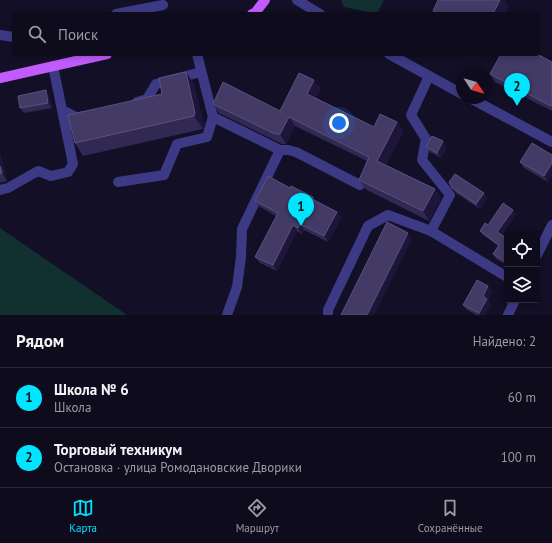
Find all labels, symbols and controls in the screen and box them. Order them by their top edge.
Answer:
search box [12,12,540,56]
icon: search [26,23,48,45]
text: Поиск [58,25,98,44]
north arrow [456,68,492,104]
pin: 2 [504,73,530,106]
your location [329,113,349,133]
pin: 1 [288,193,314,226]
map controls [504,231,540,303]
button: locate [504,231,540,267]
button: layers [504,267,540,303]
text: Рядом [16,330,64,352]
text: Найдено: 2 [473,333,536,350]
text: Школа № 6 [54,380,129,399]
text: 1 [25,389,33,406]
text: 60 m [508,389,536,406]
text: Школа [54,399,91,416]
text: Торговый техникум [54,440,182,459]
text: 2 [25,449,33,466]
text: 100 m [501,449,536,466]
text: Остановка · улица Ромодановские Дворики [54,459,302,476]
tab: Карта [69,497,97,535]
tab: Маршрут [236,497,279,535]
tab: Сохранённые [418,497,483,535]

